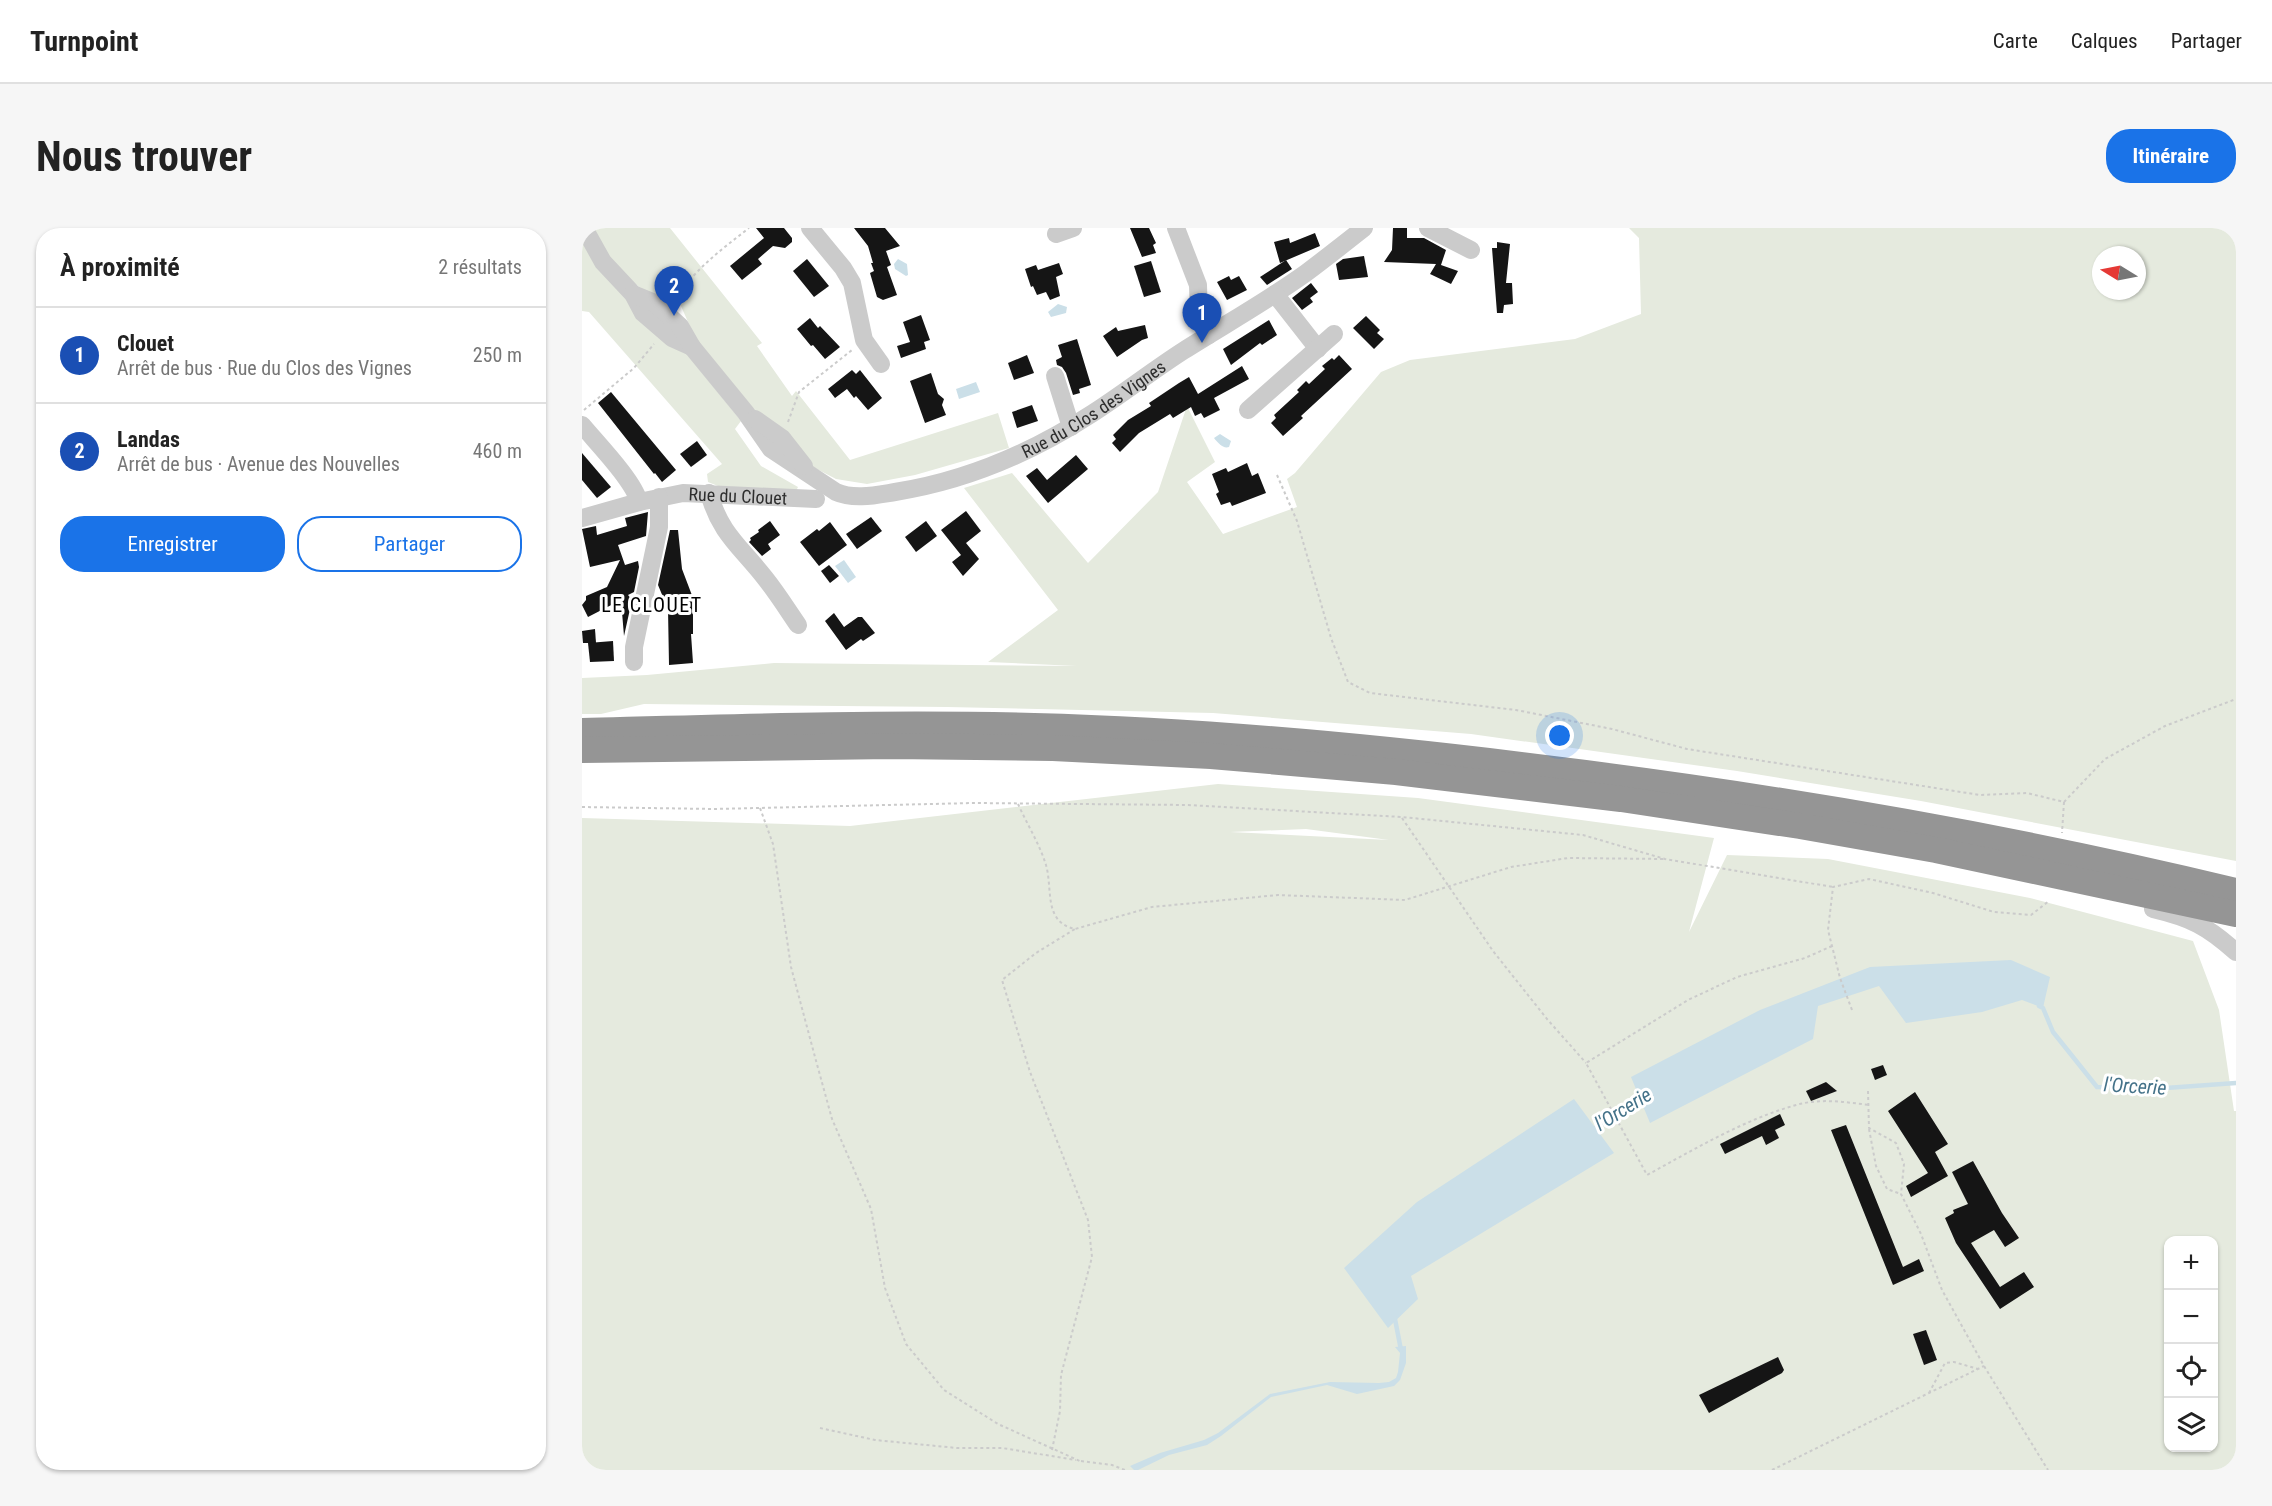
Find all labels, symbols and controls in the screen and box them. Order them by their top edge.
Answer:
text: Turnpoint [30,25,138,58]
text: Carte [1993,29,2038,53]
text: Calques [2071,29,2138,53]
text: Partager [2171,29,2242,53]
button: Itinéraire [2106,129,2236,183]
text: Nous trouver [36,132,252,181]
north arrow [2092,246,2146,300]
text: À proximité [60,252,180,282]
text: 2 résultats [438,255,522,279]
pin: 2 [654,266,694,316]
pin: 1 [1182,294,1222,343]
text: Clouet [117,331,174,356]
text: 1 [74,343,85,367]
text: 250 m [473,343,522,367]
text: Arrêt de bus · Rue du Clos des Vignes [117,356,412,380]
street label: Rue du Clos des Vignes [1018,356,1169,462]
text: Landas [117,427,180,452]
text: 2 [74,439,85,463]
text: 460 m [473,439,522,463]
text: Arrêt de bus · Avenue des Nouvelles [117,452,400,476]
street label: Rue du Clouet [688,483,788,508]
button: Enregistrer [60,516,285,572]
button: Partager [297,516,522,572]
district label: LE CLOUET [601,593,703,617]
your location [1545,721,1574,750]
water label: l'Orcerie [2103,1072,2167,1100]
water label: l'Orcerie [1590,1082,1656,1136]
map controls [2164,1236,2218,1452]
button: + [2164,1236,2218,1290]
button: − [2164,1290,2218,1344]
button: locate [2164,1344,2218,1398]
button: layers [2164,1398,2218,1452]

